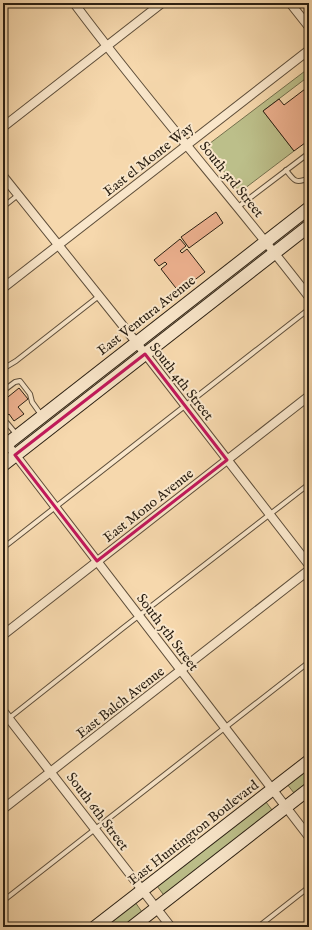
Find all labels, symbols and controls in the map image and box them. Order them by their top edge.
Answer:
street label: East el Monte Way [100,119,197,201]
street label: South 3rd Street [195,138,268,222]
street label: East Ventura Avenue [94,271,200,360]
street label: South 4th Street [145,339,217,424]
street label: East Mono Avenue [100,465,198,547]
street label: South 5th Street [132,590,202,675]
street label: East Balch Avenue [73,662,169,743]
street label: South 6th Street [62,769,133,854]
street label: East Huntington Boulevard [125,776,263,889]

